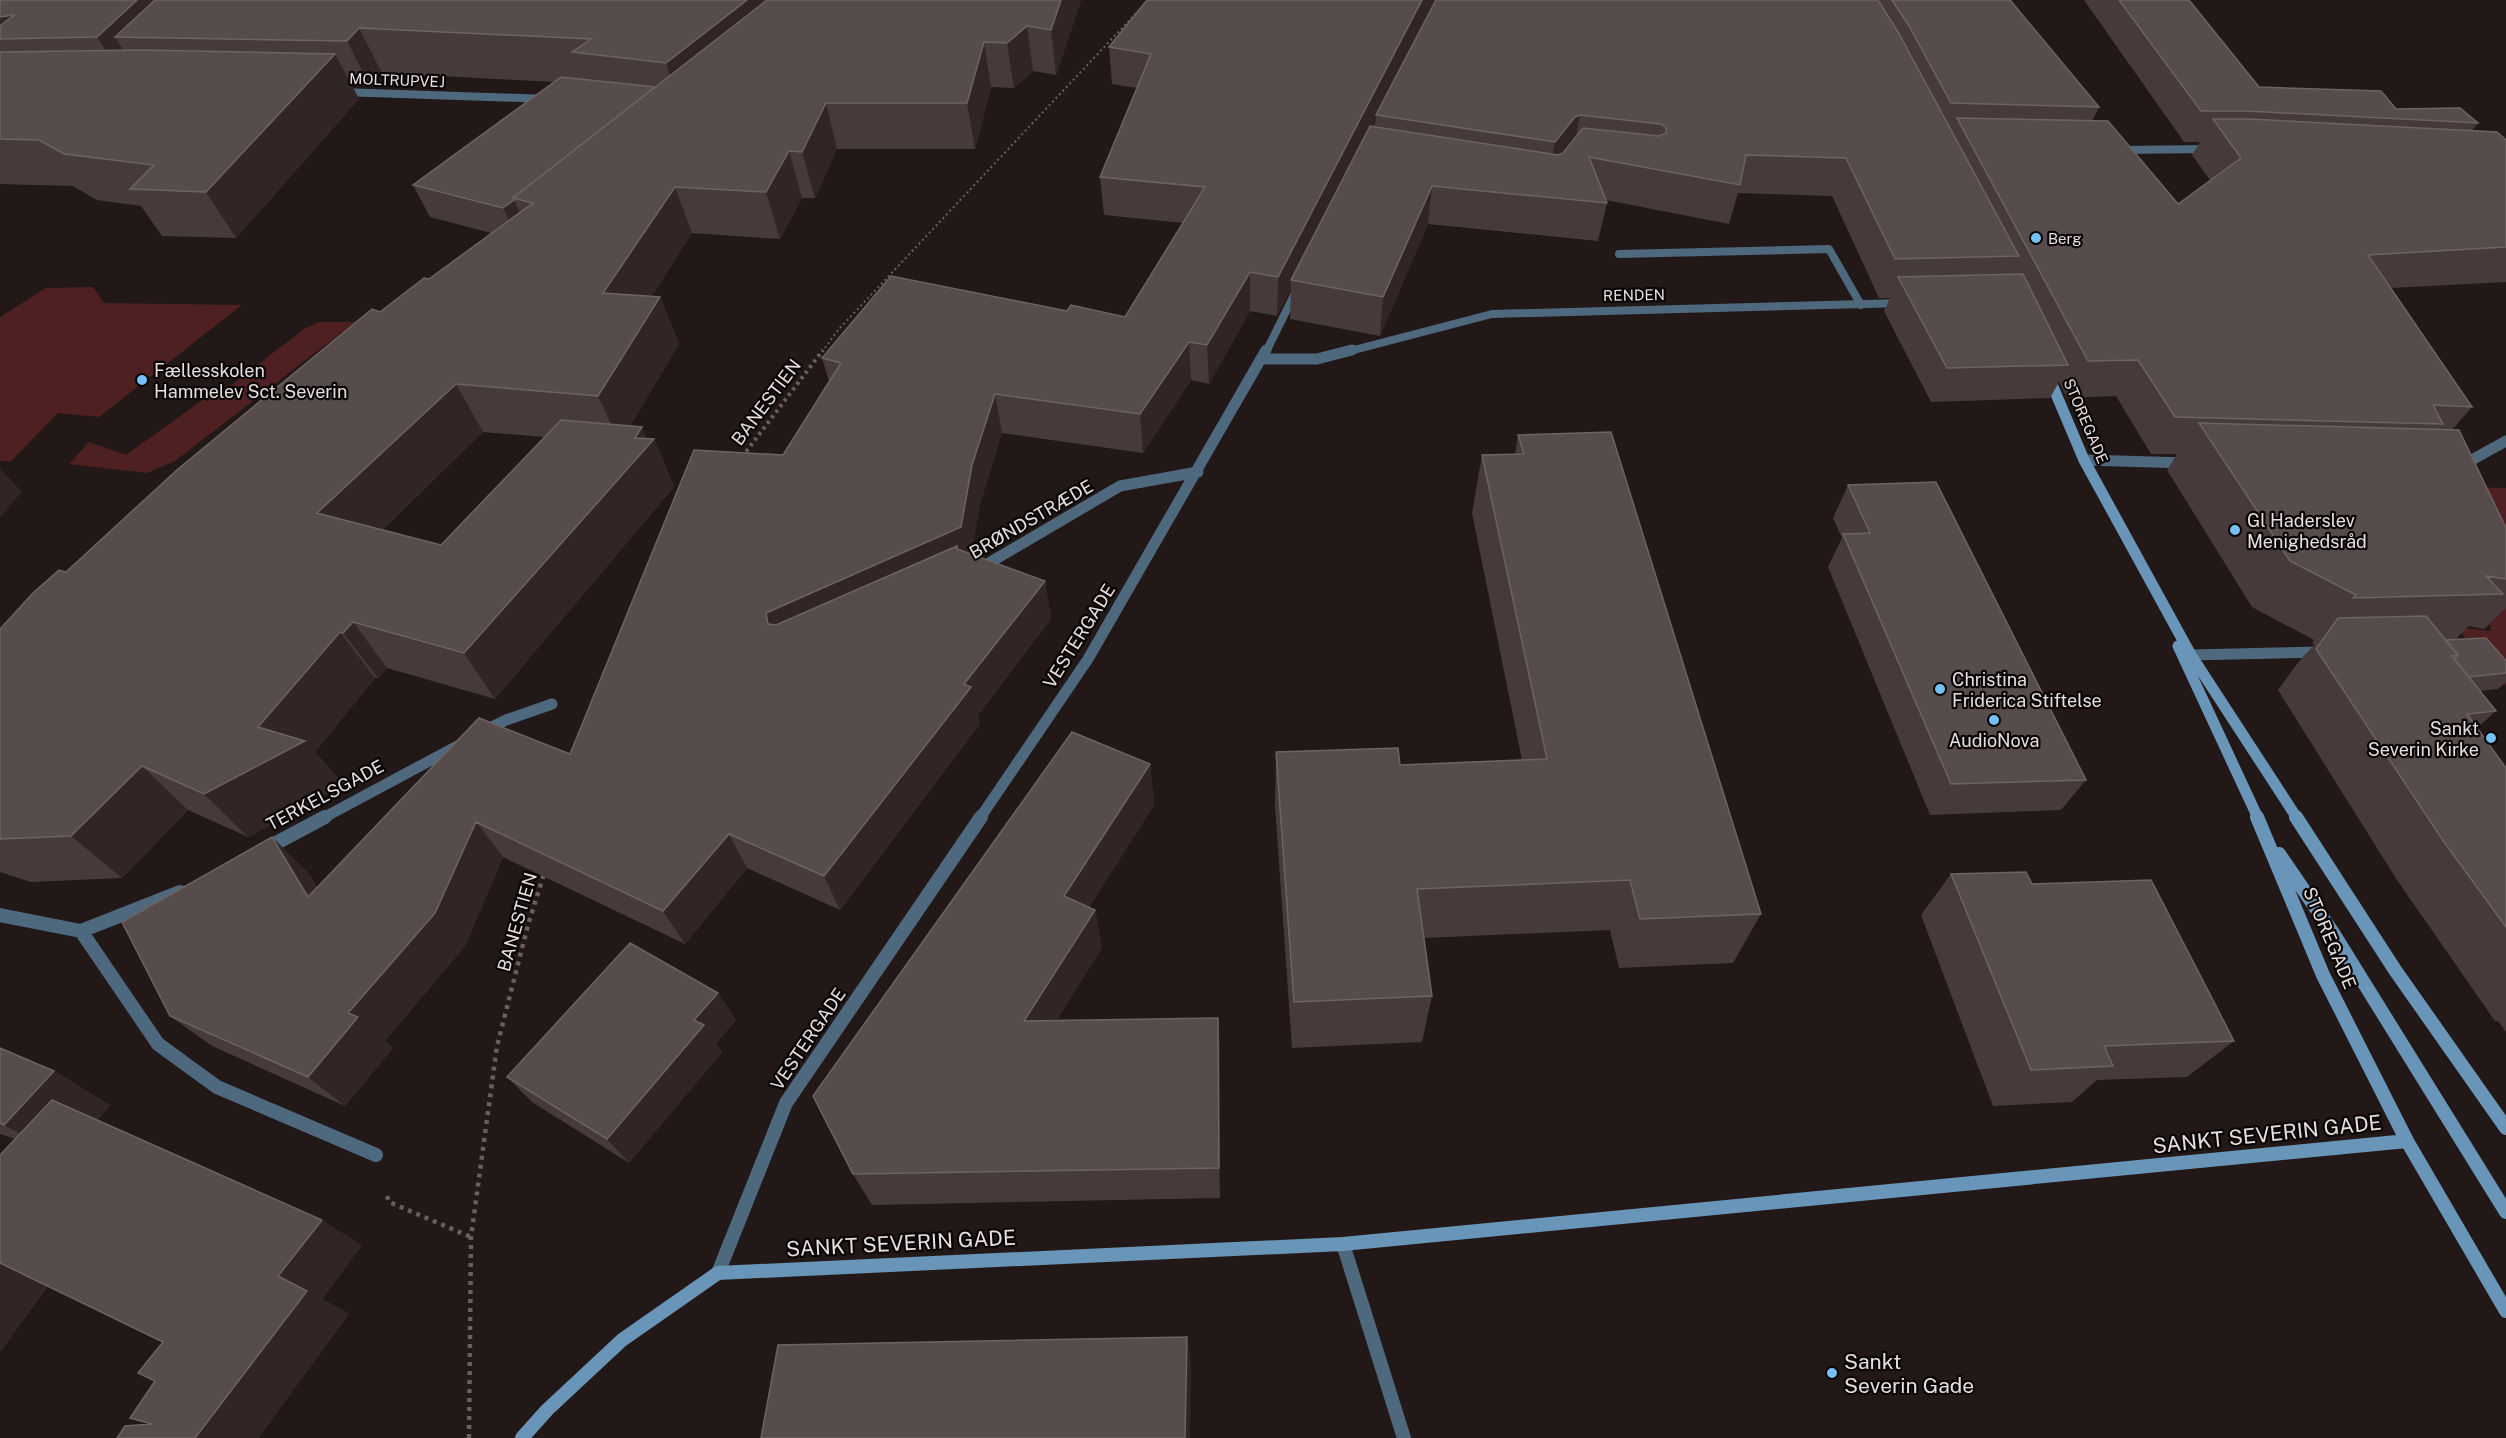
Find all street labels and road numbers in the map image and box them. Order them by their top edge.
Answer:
street label: MOLTRUPVEJ [349,70,445,90]
street label: RENDEN [1603,286,1665,304]
street label: BANESTIEN [727,355,805,449]
street label: STOREGADE [2061,376,2111,466]
street label: BRØNDSTRÆDE [965,475,1097,563]
street label: VESTERGADE [1039,580,1119,692]
street label: TERKELSGADE [263,755,387,835]
street label: BANESTIEN [493,870,541,974]
street label: STOREGADE [2299,884,2361,992]
street label: VESTERGADE [766,984,850,1094]
street label: SANKT SEVERIN GADE [2151,1110,2383,1158]
street label: SANKT SEVERIN GADE [786,1225,1016,1261]

